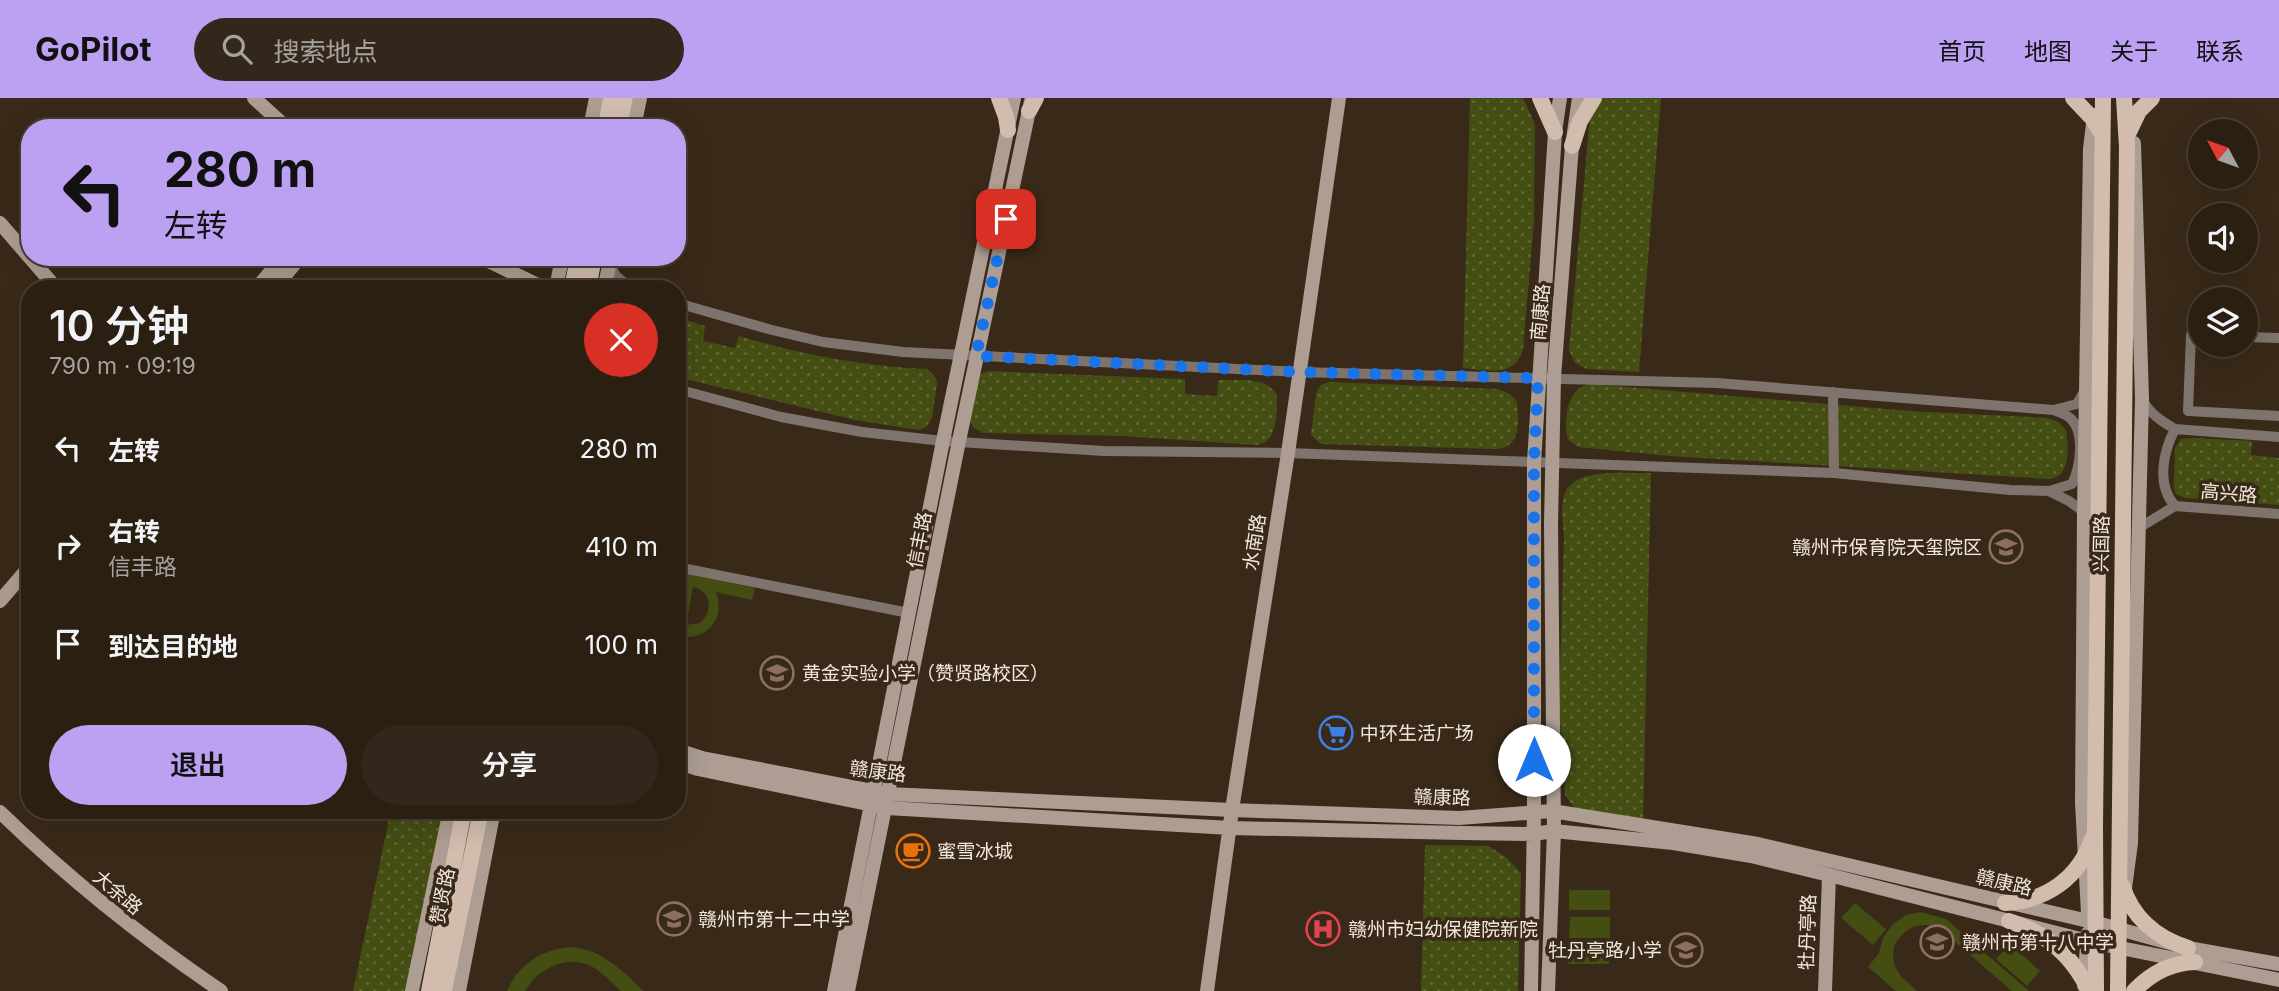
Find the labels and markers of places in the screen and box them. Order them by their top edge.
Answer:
pin [976,189,1036,249]
school or university icon: 赣州市保育院天玺院区 [1987,528,2025,566]
place label: 赣州市保育院天玺院区 [1792,536,1982,559]
school or university icon: 黄金实验小学（赞贤路校区） [758,654,796,692]
place label: 黄金实验小学（赞贤路校区） [802,662,1049,685]
supermarket icon: 中环生活广场 [1317,714,1355,752]
place label: 中环生活广场 [1360,722,1474,745]
cafe icon: 蜜雪冰城 [894,832,932,870]
place label: 蜜雪冰城 [937,840,1013,863]
school or university icon: 赣州市第十二中学 [655,900,693,938]
place label: 赣州市第十二中学 [698,908,850,931]
hospital icon: 赣州市妇幼保健院新院 [1304,910,1342,948]
place label: 赣州市妇幼保健院新院 [1348,918,1538,941]
school or university icon: 赣州市第十八中学 [1918,923,1956,961]
school or university icon: 牡丹亭路小学 [1667,931,1705,969]
place label: 赣州市第十八中学 [1962,931,2114,954]
place label: 牡丹亭路小学 [1548,939,1662,962]

